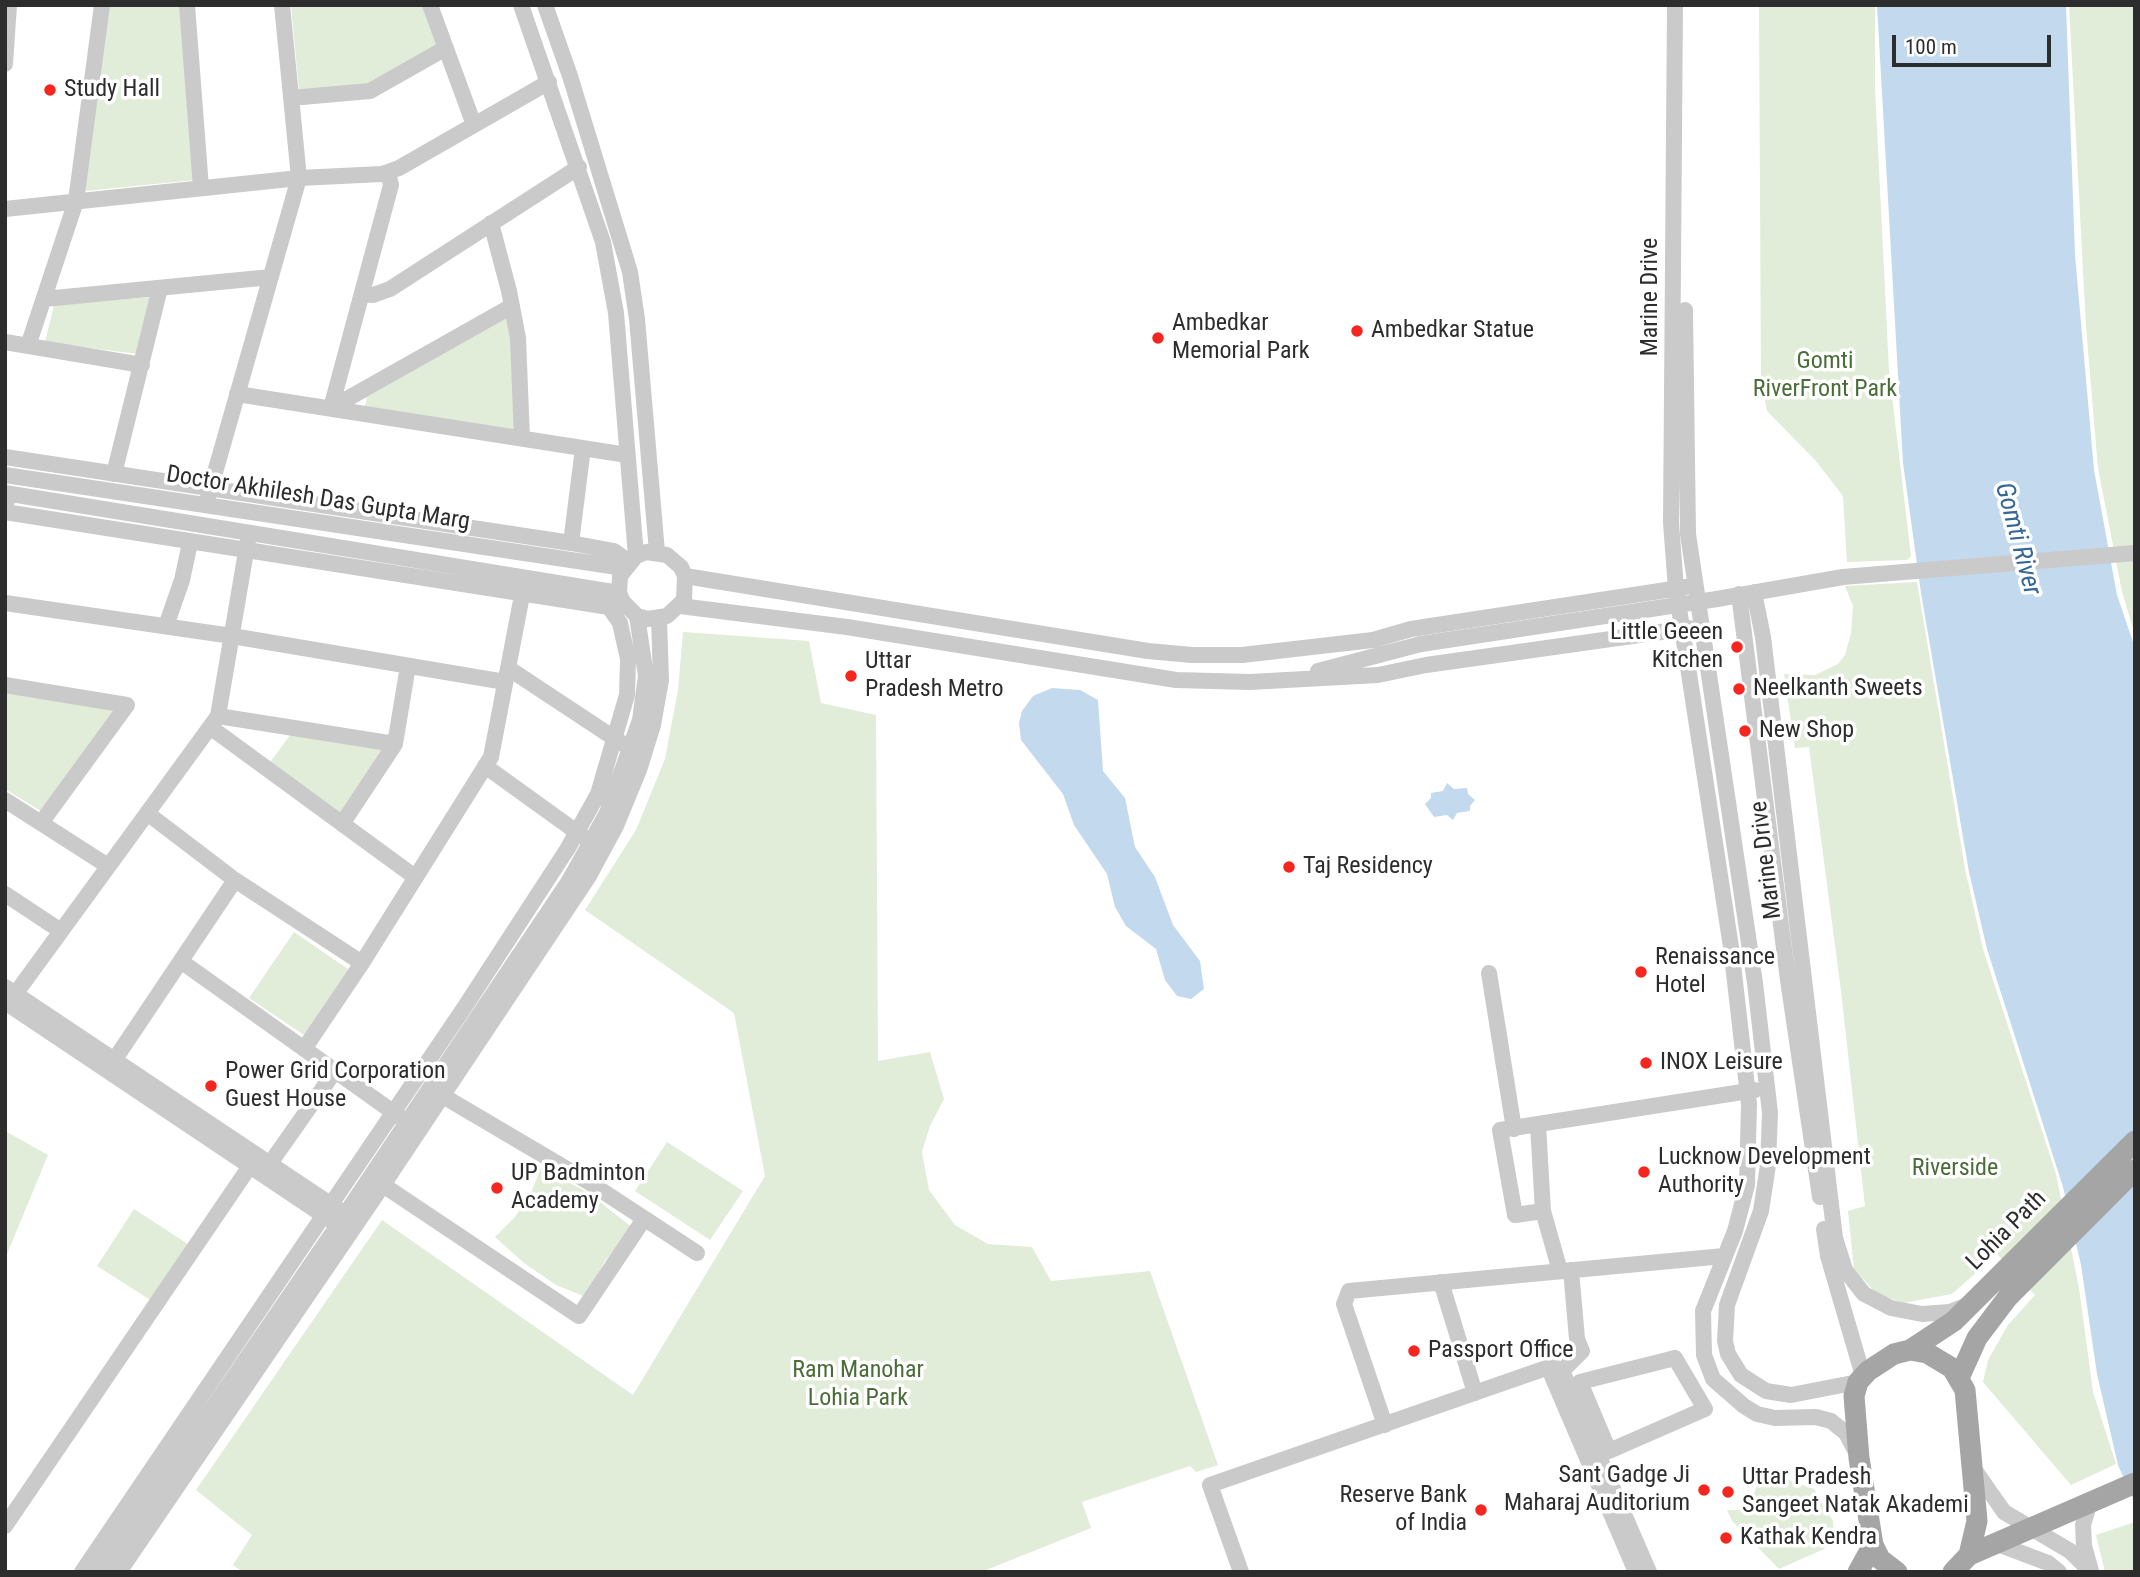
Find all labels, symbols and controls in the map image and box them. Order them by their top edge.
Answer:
scale bar [1895,21,2054,65]
text: 100 m [1905,35,1957,59]
place label: Study Hall [64,76,160,104]
marker: Study Hall [42,82,58,98]
street label: Marine Drive [1637,238,1665,356]
place label: Ambedkar Memorial Park [1172,310,1310,366]
place label: Ambedkar Statue [1371,317,1534,345]
marker: Ambedkar Statue [1349,323,1365,339]
marker: Ambedkar Memorial Park [1150,330,1166,346]
park label: Gomti RiverFront Park [1753,348,1897,404]
street label: Doctor Akhilesh Das Gupta Marg [164,461,472,537]
water label: Gomti River [1987,479,2047,599]
place label: Little Geeen Kitchen [1610,619,1723,675]
marker: Little Geeen Kitchen [1729,639,1745,655]
place label: Uttar Pradesh Metro [865,648,1003,704]
marker: Uttar Pradesh Metro [843,668,859,684]
place label: Neelkanth Sweets [1753,675,1923,703]
marker: Neelkanth Sweets [1731,681,1747,697]
place label: New Shop [1759,717,1854,745]
marker: New Shop [1737,723,1753,739]
street label: Marine Drive [1745,799,1789,921]
place label: Taj Residency [1303,853,1433,881]
marker: Taj Residency [1281,859,1297,875]
place label: Renaissance Hotel [1655,944,1775,1000]
marker: Renaissance Hotel [1633,964,1649,980]
place label: INOX Leisure [1660,1049,1783,1077]
marker: INOX Leisure [1638,1055,1654,1071]
place label: Power Grid Corporation Guest House [225,1058,446,1114]
marker: Power Grid Corporation Guest House [203,1078,219,1094]
place label: Lucknow Development Authority [1658,1144,1871,1200]
park label: Riverside [1912,1155,1998,1183]
place label: UP Badminton Academy [511,1160,646,1216]
marker: Lucknow Development Authority [1636,1164,1652,1180]
marker: UP Badminton Academy [489,1180,505,1196]
street label: Lohia Path [1961,1185,2053,1277]
place label: Passport Office [1428,1337,1574,1365]
marker: Passport Office [1406,1343,1422,1359]
park label: Ram Manohar Lohia Park [792,1357,924,1413]
place label: Sant Gadge Ji Maharaj Auditorium [1504,1462,1690,1518]
place label: Uttar Pradesh Sangeet Natak Akademi [1742,1464,1969,1520]
place label: Reserve Bank of India [1339,1482,1467,1538]
marker: Sant Gadge Ji Maharaj Auditorium [1696,1482,1712,1498]
marker: Uttar Pradesh Sangeet Natak Akademi [1720,1484,1736,1500]
marker: Reserve Bank of India [1473,1502,1489,1518]
place label: Kathak Kendra [1740,1524,1877,1552]
marker: Kathak Kendra [1718,1530,1734,1546]

